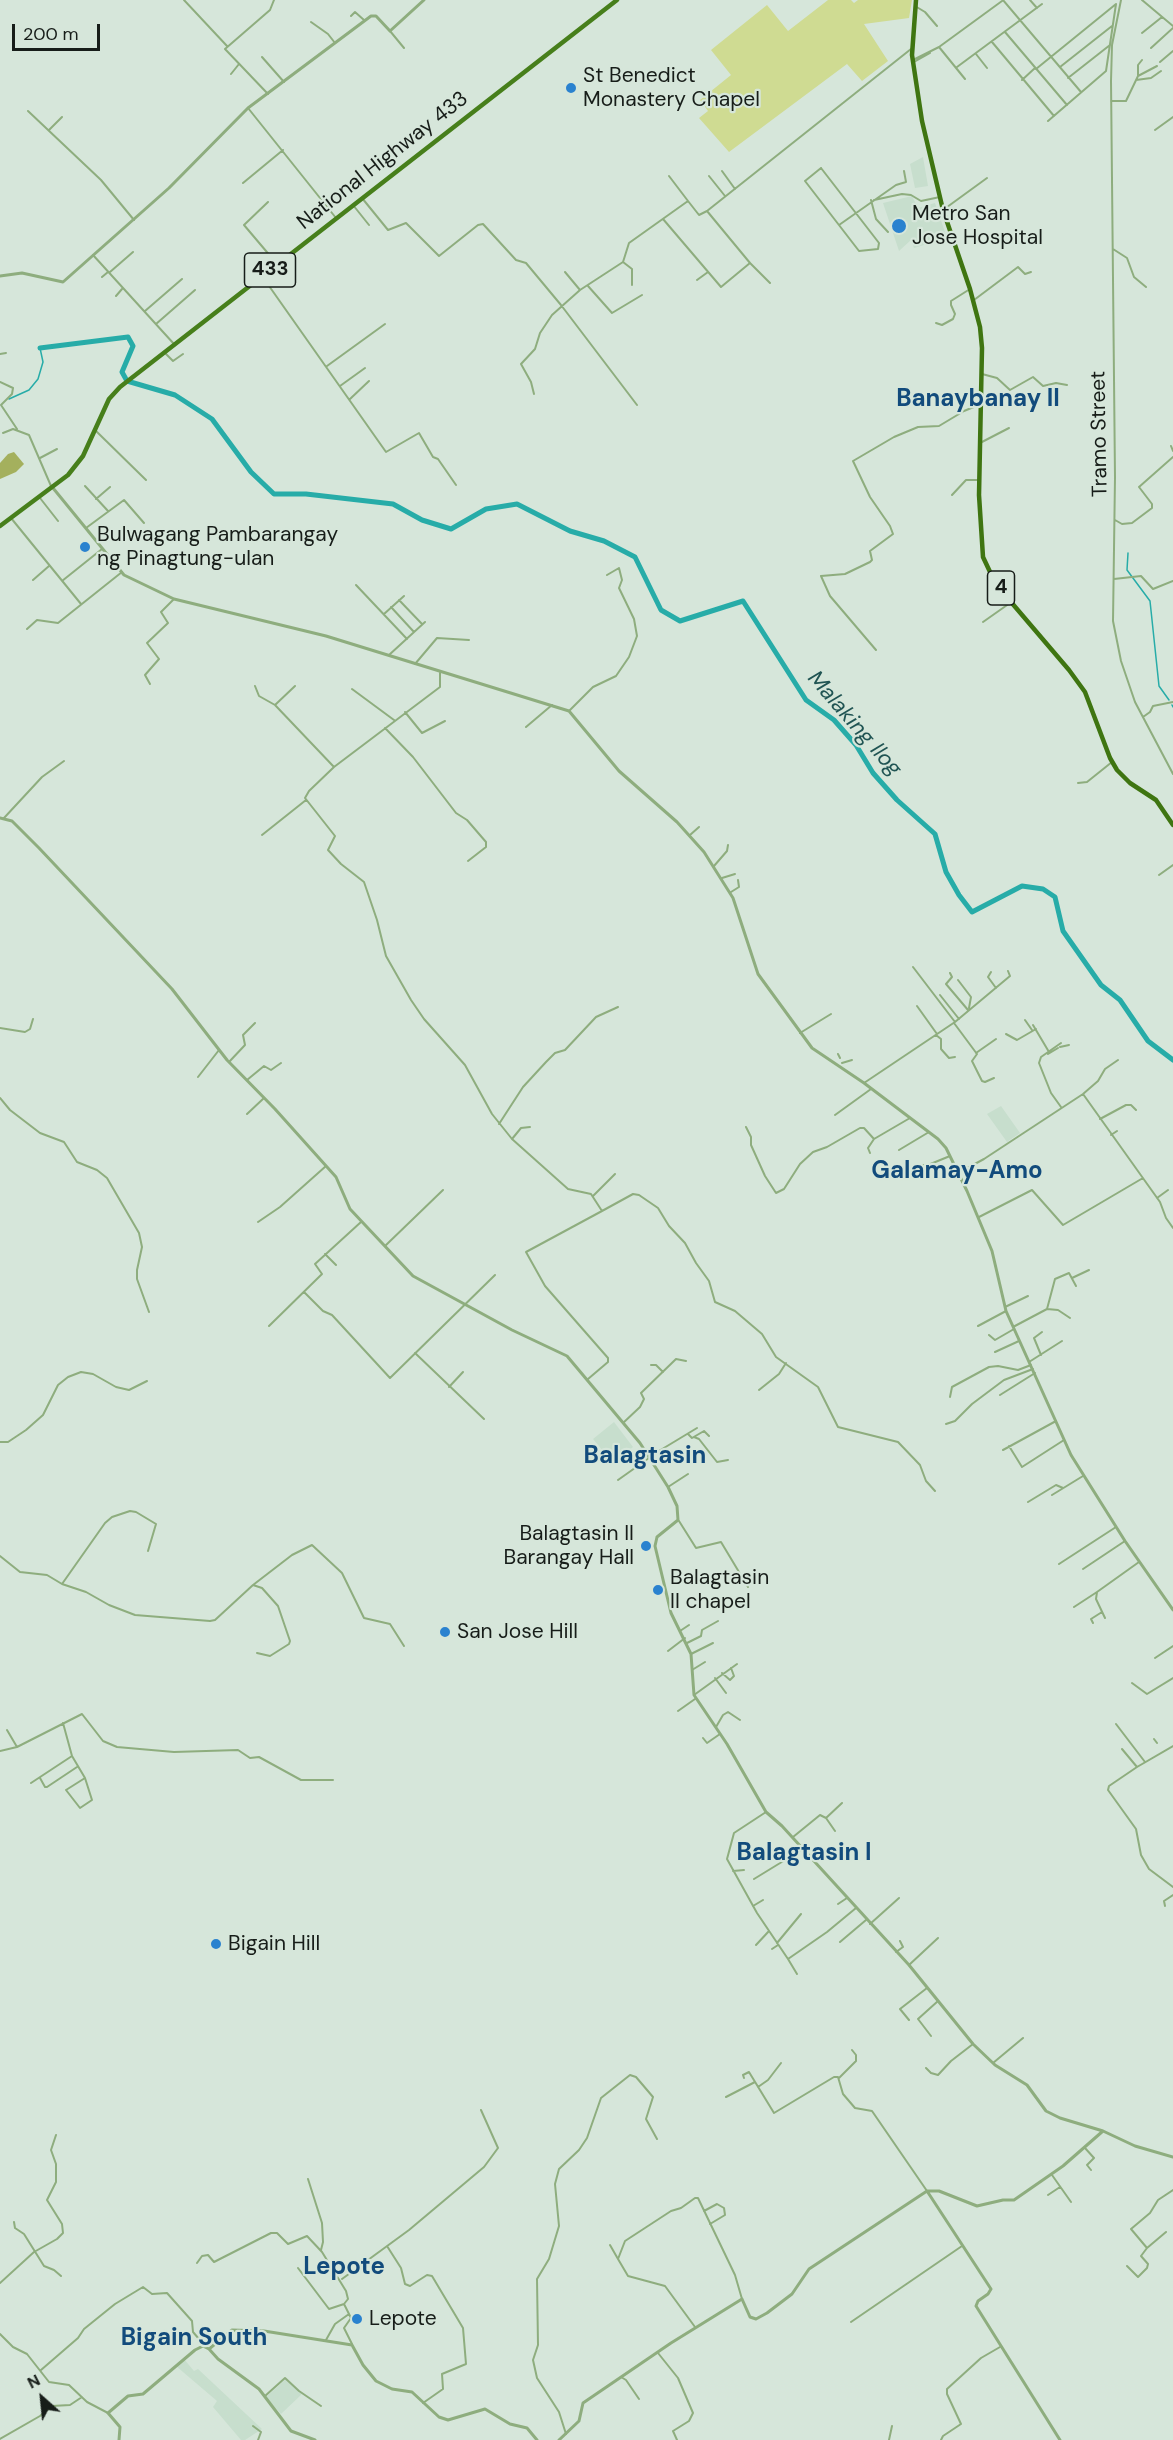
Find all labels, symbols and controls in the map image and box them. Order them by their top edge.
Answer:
scale bar [15,12,104,50]
text: 200 m [23,22,79,46]
place label: St Benedict Monastery Chapel [583,63,760,113]
marker: St Benedict Monastery Chapel [564,81,578,95]
street label: National Highway 433 [293,86,473,236]
place label: Metro San Jose Hospital [912,201,1043,251]
marker: Metro San Jose Hospital [890,217,908,235]
road number: 433 [244,253,296,287]
street label: Tramo Street [1086,371,1114,497]
district label: Banaybanay II [896,386,1060,414]
place label: Bulwagang Pambarangay ng Pinagtung-ulan [97,522,338,572]
marker: Bulwagang Pambarangay ng Pinagtung-ulan [78,540,92,554]
road number: 4 [988,571,1014,605]
water label: Malaking Ilog [801,666,907,782]
district label: Galamay-Amo [871,1158,1043,1186]
district label: Balagtasin [584,1443,706,1471]
place label: Balagtasin II Barangay Hall [503,1521,634,1571]
marker: Balagtasin II Barangay Hall [639,1539,653,1553]
place label: Balagtasin II chapel [670,1565,769,1615]
marker: Balagtasin II chapel [651,1583,665,1597]
place label: San Jose Hill [457,1619,578,1645]
marker: San Jose Hill [438,1625,452,1639]
district label: Balagtasin I [737,1840,871,1868]
place label: Bigain Hill [228,1931,320,1957]
marker: Bigain Hill [209,1937,223,1951]
district label: Lepote [303,2254,385,2282]
place label: Lepote [369,2306,437,2332]
marker: Lepote [350,2312,364,2326]
district label: Bigain South [121,2325,267,2353]
north arrow [12,2368,72,2428]
text: N [24,2370,44,2394]

